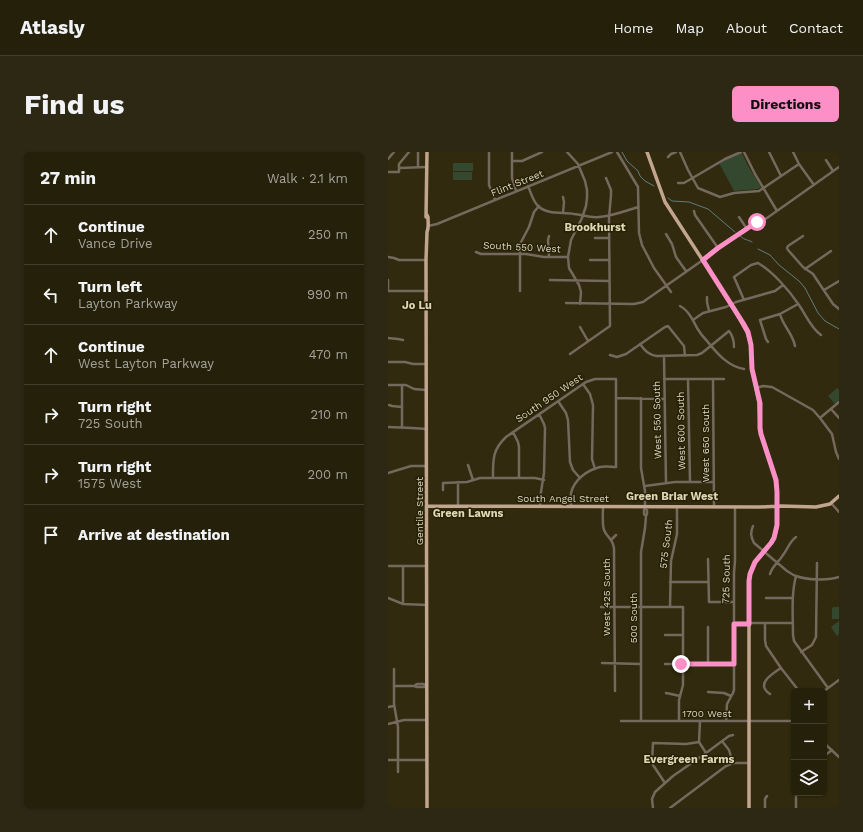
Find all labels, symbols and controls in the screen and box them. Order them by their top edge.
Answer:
text: Atlasly [20,16,85,39]
text: Home [613,20,653,36]
text: Map [675,20,704,36]
text: About [726,20,767,36]
text: Contact [789,20,843,36]
button: Directions [732,86,839,122]
text: Find us [24,88,124,121]
street label: Flint Street [489,167,546,199]
text: 27 min [40,168,96,188]
text: Walk · 2.1 km [267,171,348,186]
route start [748,213,766,231]
text: Continue [78,218,145,236]
district label: Brookhurst [564,221,626,234]
icon: ahead [40,224,62,246]
text: 250 m [308,227,348,242]
text: Vance Drive [78,236,153,251]
street label: South 550 West [483,239,562,255]
text: Turn left [78,278,142,296]
icon: left [40,284,62,306]
text: 990 m [307,287,348,302]
text: Layton Parkway [78,296,178,311]
district label: Jo Lu [402,299,432,312]
text: Continue [78,338,145,356]
icon: ahead [40,344,62,366]
text: 470 m [309,347,348,362]
text: West Layton Parkway [78,356,214,371]
street label: South 950 West [513,371,585,424]
street label: West 550 South [651,381,663,459]
street label: West 600 South [675,392,687,470]
text: Turn right [78,398,151,416]
icon: right [40,404,62,426]
street label: West 650 South [700,404,711,482]
text: 210 m [310,407,348,422]
text: 725 South [78,416,143,431]
text: Turn right [78,458,151,476]
icon: right [40,464,62,486]
text: 200 m [307,467,348,482]
text: 1575 West [78,476,141,491]
street label: Gentile Street [414,476,425,545]
district label: Green Briar West [626,490,718,503]
street label: South Angel Street [517,493,610,504]
district label: Green Lawns [433,507,503,520]
street label: 575 South [658,519,674,569]
icon: arrive [40,524,62,546]
text: Arrive at destination [78,526,230,544]
street label: 725 South [720,554,732,604]
street label: West 425 South [601,558,612,636]
street label: 500 South [628,593,639,643]
route end [672,655,690,673]
map controls [791,688,827,796]
button: + [791,688,827,724]
street label: 1700 West [682,708,733,719]
button: − [791,724,827,760]
district label: Evergreen Farms [644,753,735,766]
button: layers [791,760,827,796]

